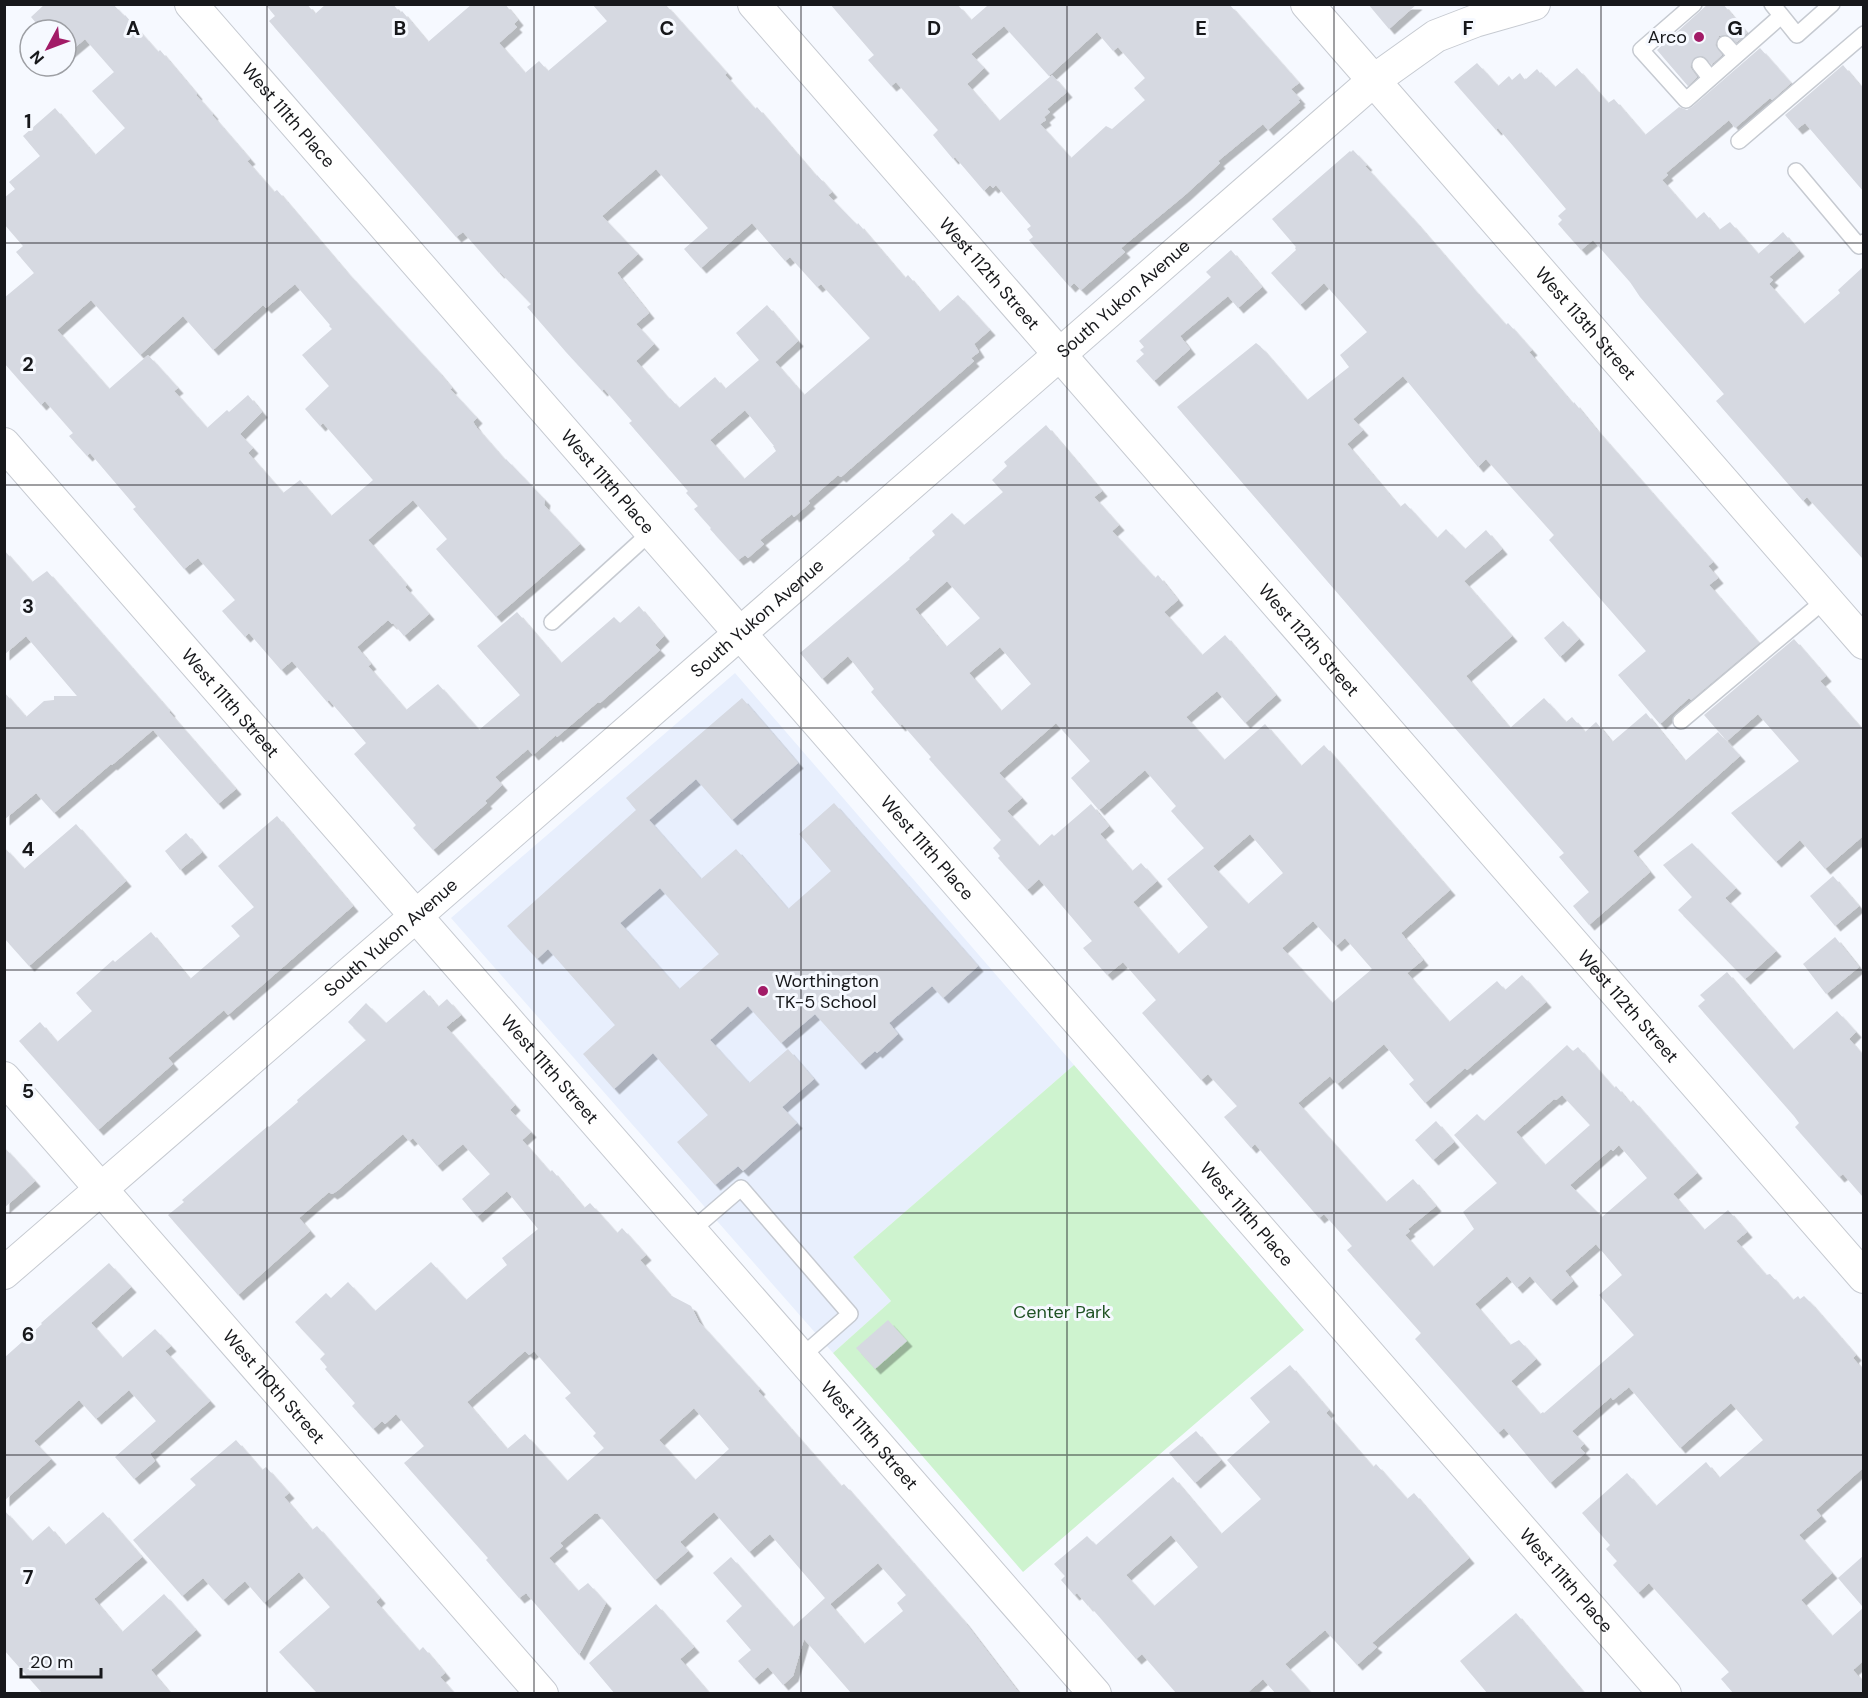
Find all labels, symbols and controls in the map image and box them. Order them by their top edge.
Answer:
text: A [126,15,140,41]
text: B [394,15,406,41]
text: C [660,15,674,41]
text: D [927,15,941,41]
text: E [1195,15,1207,41]
text: F [1462,15,1474,41]
text: G [1727,15,1743,41]
north arrow [18,18,78,78]
place label: Arco [1648,25,1687,49]
marker: Arco [1692,30,1706,44]
text: N [25,46,49,69]
street label: West 111th Place [236,58,340,173]
text: 1 [24,108,32,134]
street label: West 112th Street [934,212,1045,335]
street label: South Yukon Avenue [1052,234,1195,364]
street label: West 113th Street [1530,262,1641,385]
text: 2 [22,351,34,377]
street label: West 111th Place [556,424,660,539]
street label: South Yukon Avenue [685,554,829,683]
street label: West 112th Street [1253,579,1364,702]
text: 3 [22,593,34,619]
street label: West 111th Street [176,644,284,763]
street label: West 111th Place [875,791,979,905]
text: 4 [22,836,35,862]
street label: South Yukon Avenue [319,873,463,1002]
street label: West 112th Street [1572,945,1684,1068]
place label: Worthington TK-5 School [775,969,879,1014]
marker: Worthington TK-5 School [756,984,770,998]
street label: West 111th Street [496,1010,604,1129]
text: 5 [22,1078,34,1104]
street label: West 111th Place [1194,1157,1299,1272]
park label: Center Park [1013,1300,1111,1324]
text: 6 [22,1321,34,1347]
street label: West 110th Street [217,1325,330,1449]
street label: West 111th Street [815,1376,924,1495]
street label: West 111th Place [1514,1523,1618,1638]
text: 7 [23,1564,34,1590]
scale bar [21,1641,100,1679]
text: 20 m [30,1650,73,1674]

